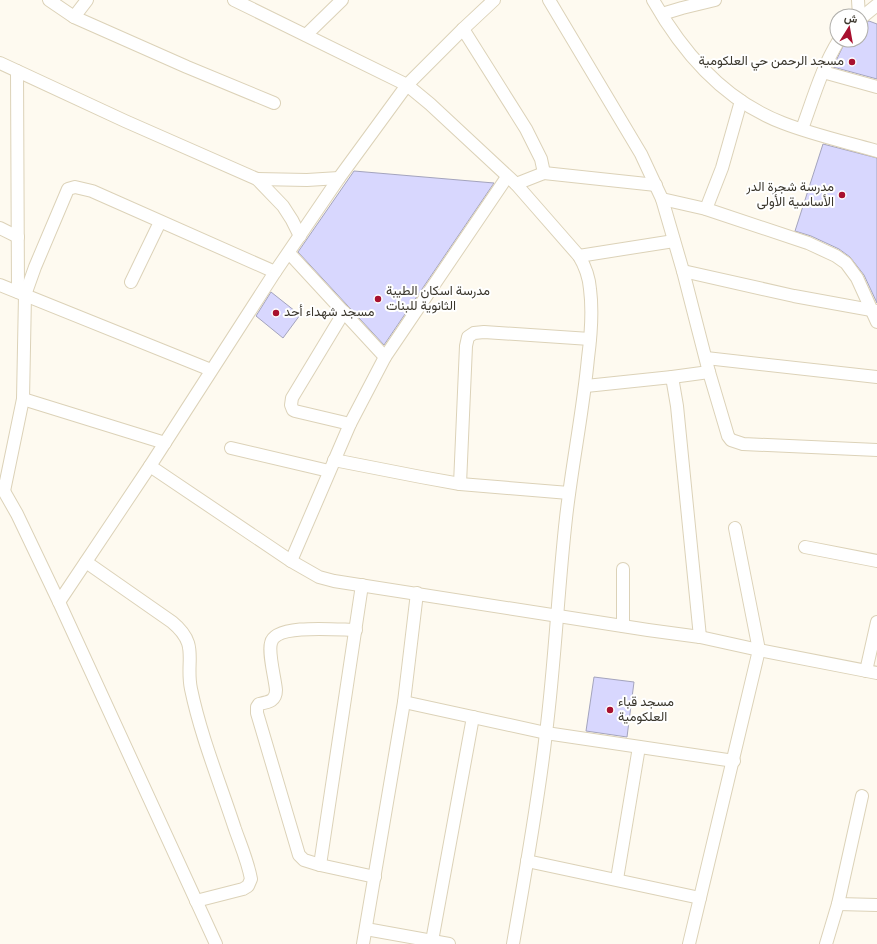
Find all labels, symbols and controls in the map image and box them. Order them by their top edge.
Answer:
north arrow [829,8,869,48]
text: ش [843,11,859,27]
place label: مسجد الرحمن حي العلكومية [699,54,844,71]
marker: مسجد الرحمن حي العلكومية [847,57,857,67]
place label: مدرسة شجرة الدر الأساسية الأولى [745,180,834,211]
marker: مدرسة شجرة الدر الأساسية الأولى [837,190,847,200]
place label: مدرسة اسكان الطيبة الثانوية للبنات [386,284,490,315]
marker: مدرسة اسكان الطيبة الثانوية للبنات [373,294,383,304]
place label: مسجد شهداء أحد [284,304,374,321]
marker: مسجد شهداء أحد [271,308,281,318]
place label: مسجد قباء العلكومية [618,695,674,726]
marker: مسجد قباء العلكومية [605,705,615,715]

